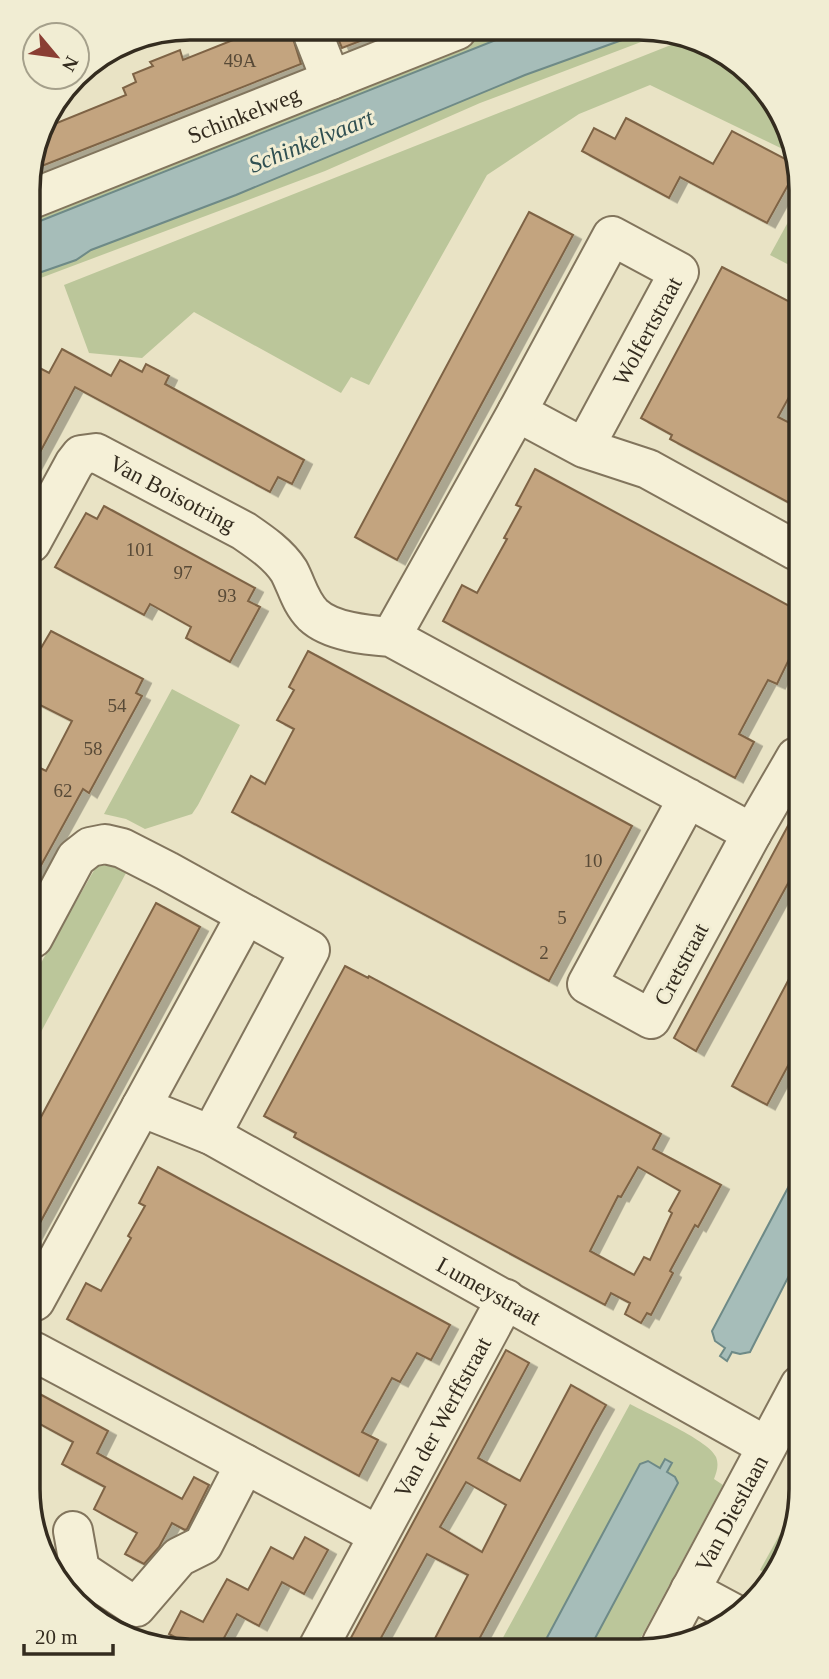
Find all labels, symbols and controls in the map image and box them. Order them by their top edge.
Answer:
north arrow [21,21,91,91]
house number: 49A [224,50,257,71]
text: N [58,53,83,75]
street label: Schinkelweg [184,81,304,149]
water label: Schinkelvaart [245,104,378,178]
street label: Wolfertstraat [608,272,687,390]
street label: Van Boisotring [105,450,240,537]
house number: 101 [126,539,154,560]
house number: 97 [174,562,193,583]
house number: 93 [218,585,237,606]
house number: 54 [108,695,127,716]
house number: 58 [84,738,103,759]
house number: 62 [54,780,73,801]
house number: 10 [584,850,603,871]
house number: 5 [557,907,567,928]
street label: Cretstraat [649,918,714,1010]
house number: 2 [539,942,549,963]
street label: Lumeystraat [432,1252,546,1331]
street label: Van der Werffstraat [389,1332,496,1502]
street label: Van Diestlaan [690,1451,773,1576]
scale bar [24,1612,114,1656]
text: 20 m [35,1625,78,1649]

